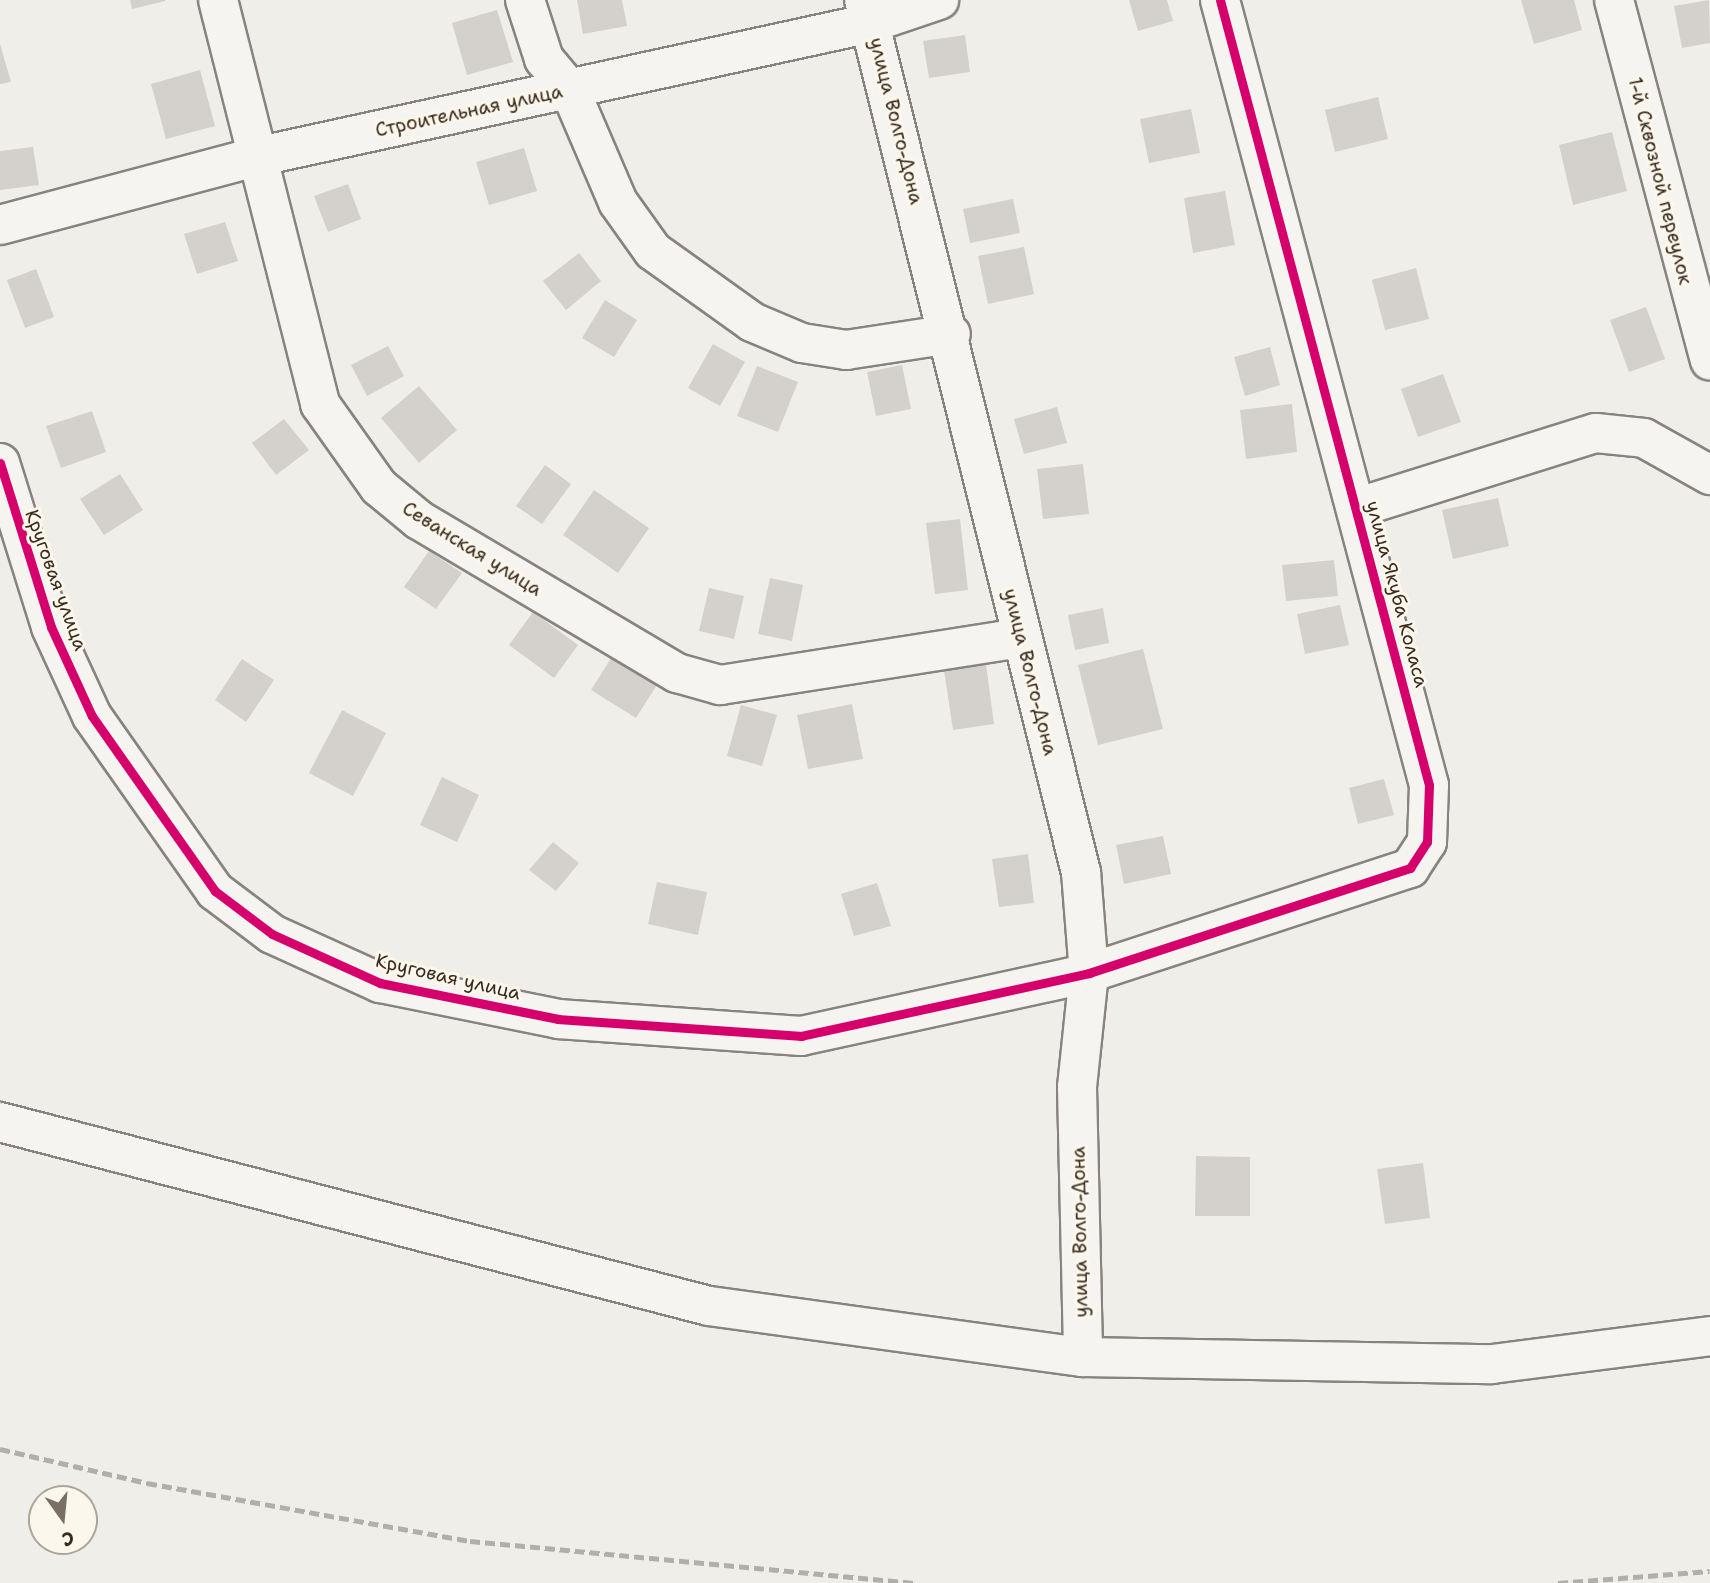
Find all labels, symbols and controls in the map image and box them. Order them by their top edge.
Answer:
street label: улица Волго-Дона [864,35,928,207]
street label: 1-й Сквозной переулок [1623,75,1697,287]
street label: Строительная улица [373,80,565,142]
street label: Севанская улица [398,497,546,601]
street label: улица Якуба Коласа [1361,498,1433,690]
street label: Круговая улица [20,506,92,654]
street label: улица Волго-Дона [998,586,1062,758]
street label: Круговая улица [373,949,523,1005]
street label: улица Волго-Дона [1067,1146,1093,1318]
north arrow [28,1485,98,1555]
text: С [59,1525,77,1552]

